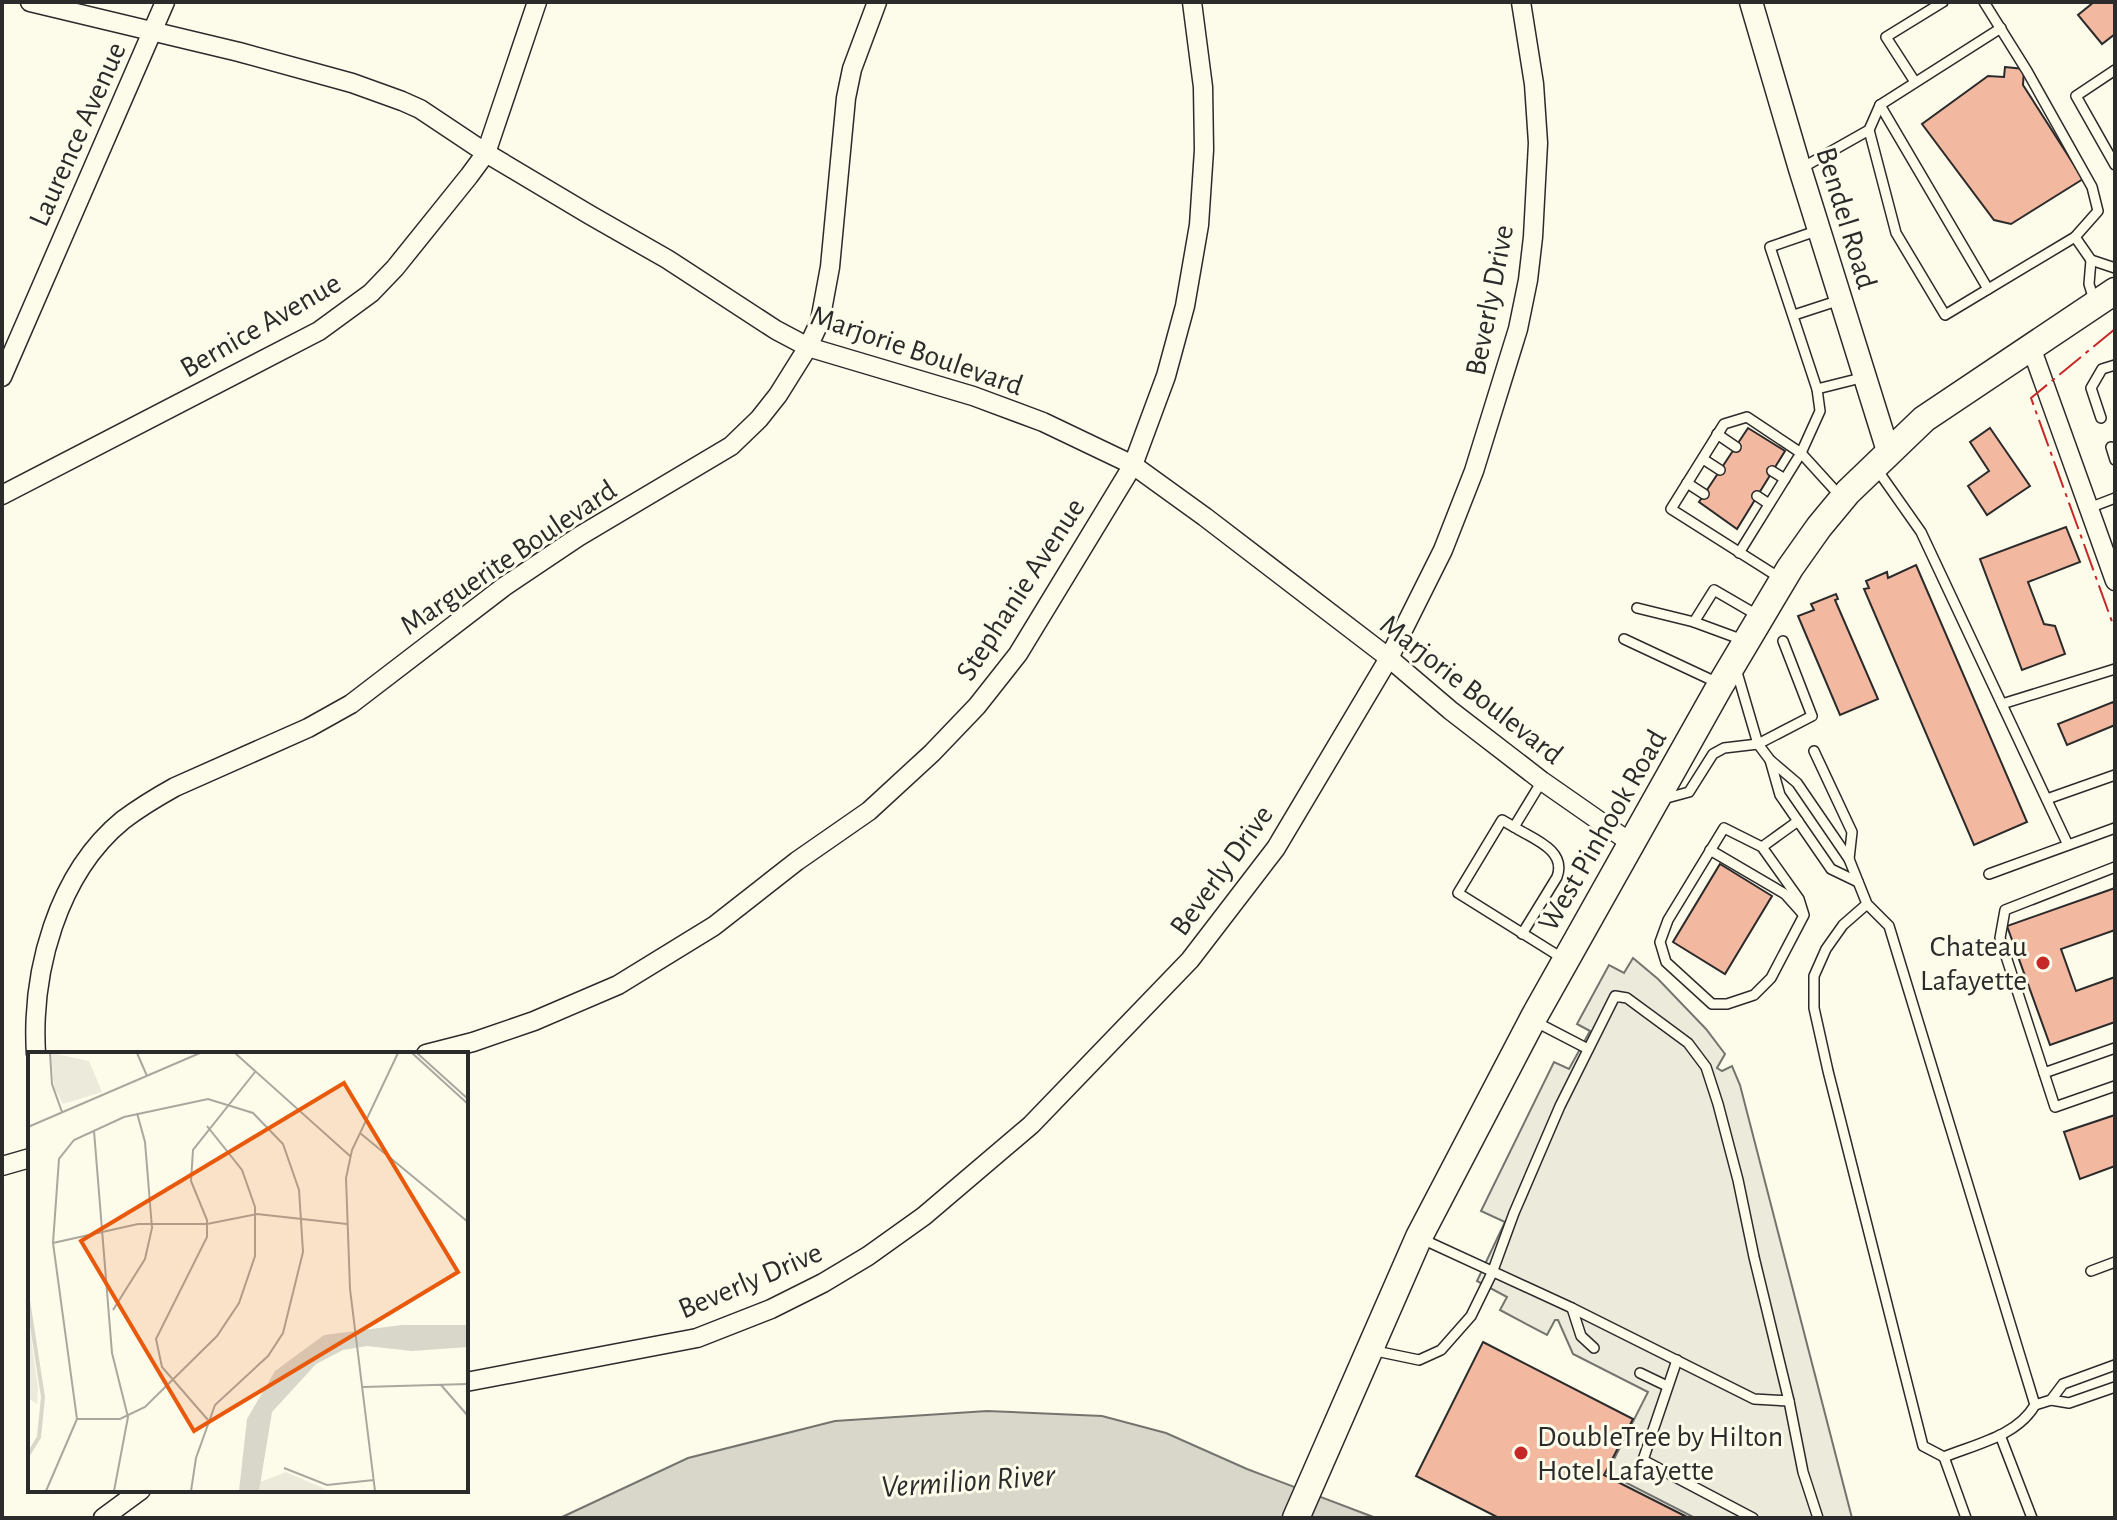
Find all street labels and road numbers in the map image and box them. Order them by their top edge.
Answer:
street label: Laurence Avenue [24,38,132,231]
street label: Bendel Road [1810,144,1882,293]
street label: Beverly Drive [1461,222,1519,378]
street label: Bernice Avenue [175,268,346,384]
street label: Marjorie Boulevard [806,300,1027,401]
street label: Marguerite Boulevard [395,475,622,641]
street label: Stephanie Avenue [951,493,1091,686]
street label: Marjorie Boulevard [1374,609,1568,770]
street label: West Pinhook Road [1533,725,1673,936]
street label: Beverly Drive [1165,800,1279,941]
street label: Beverly Drive [674,1237,827,1325]

